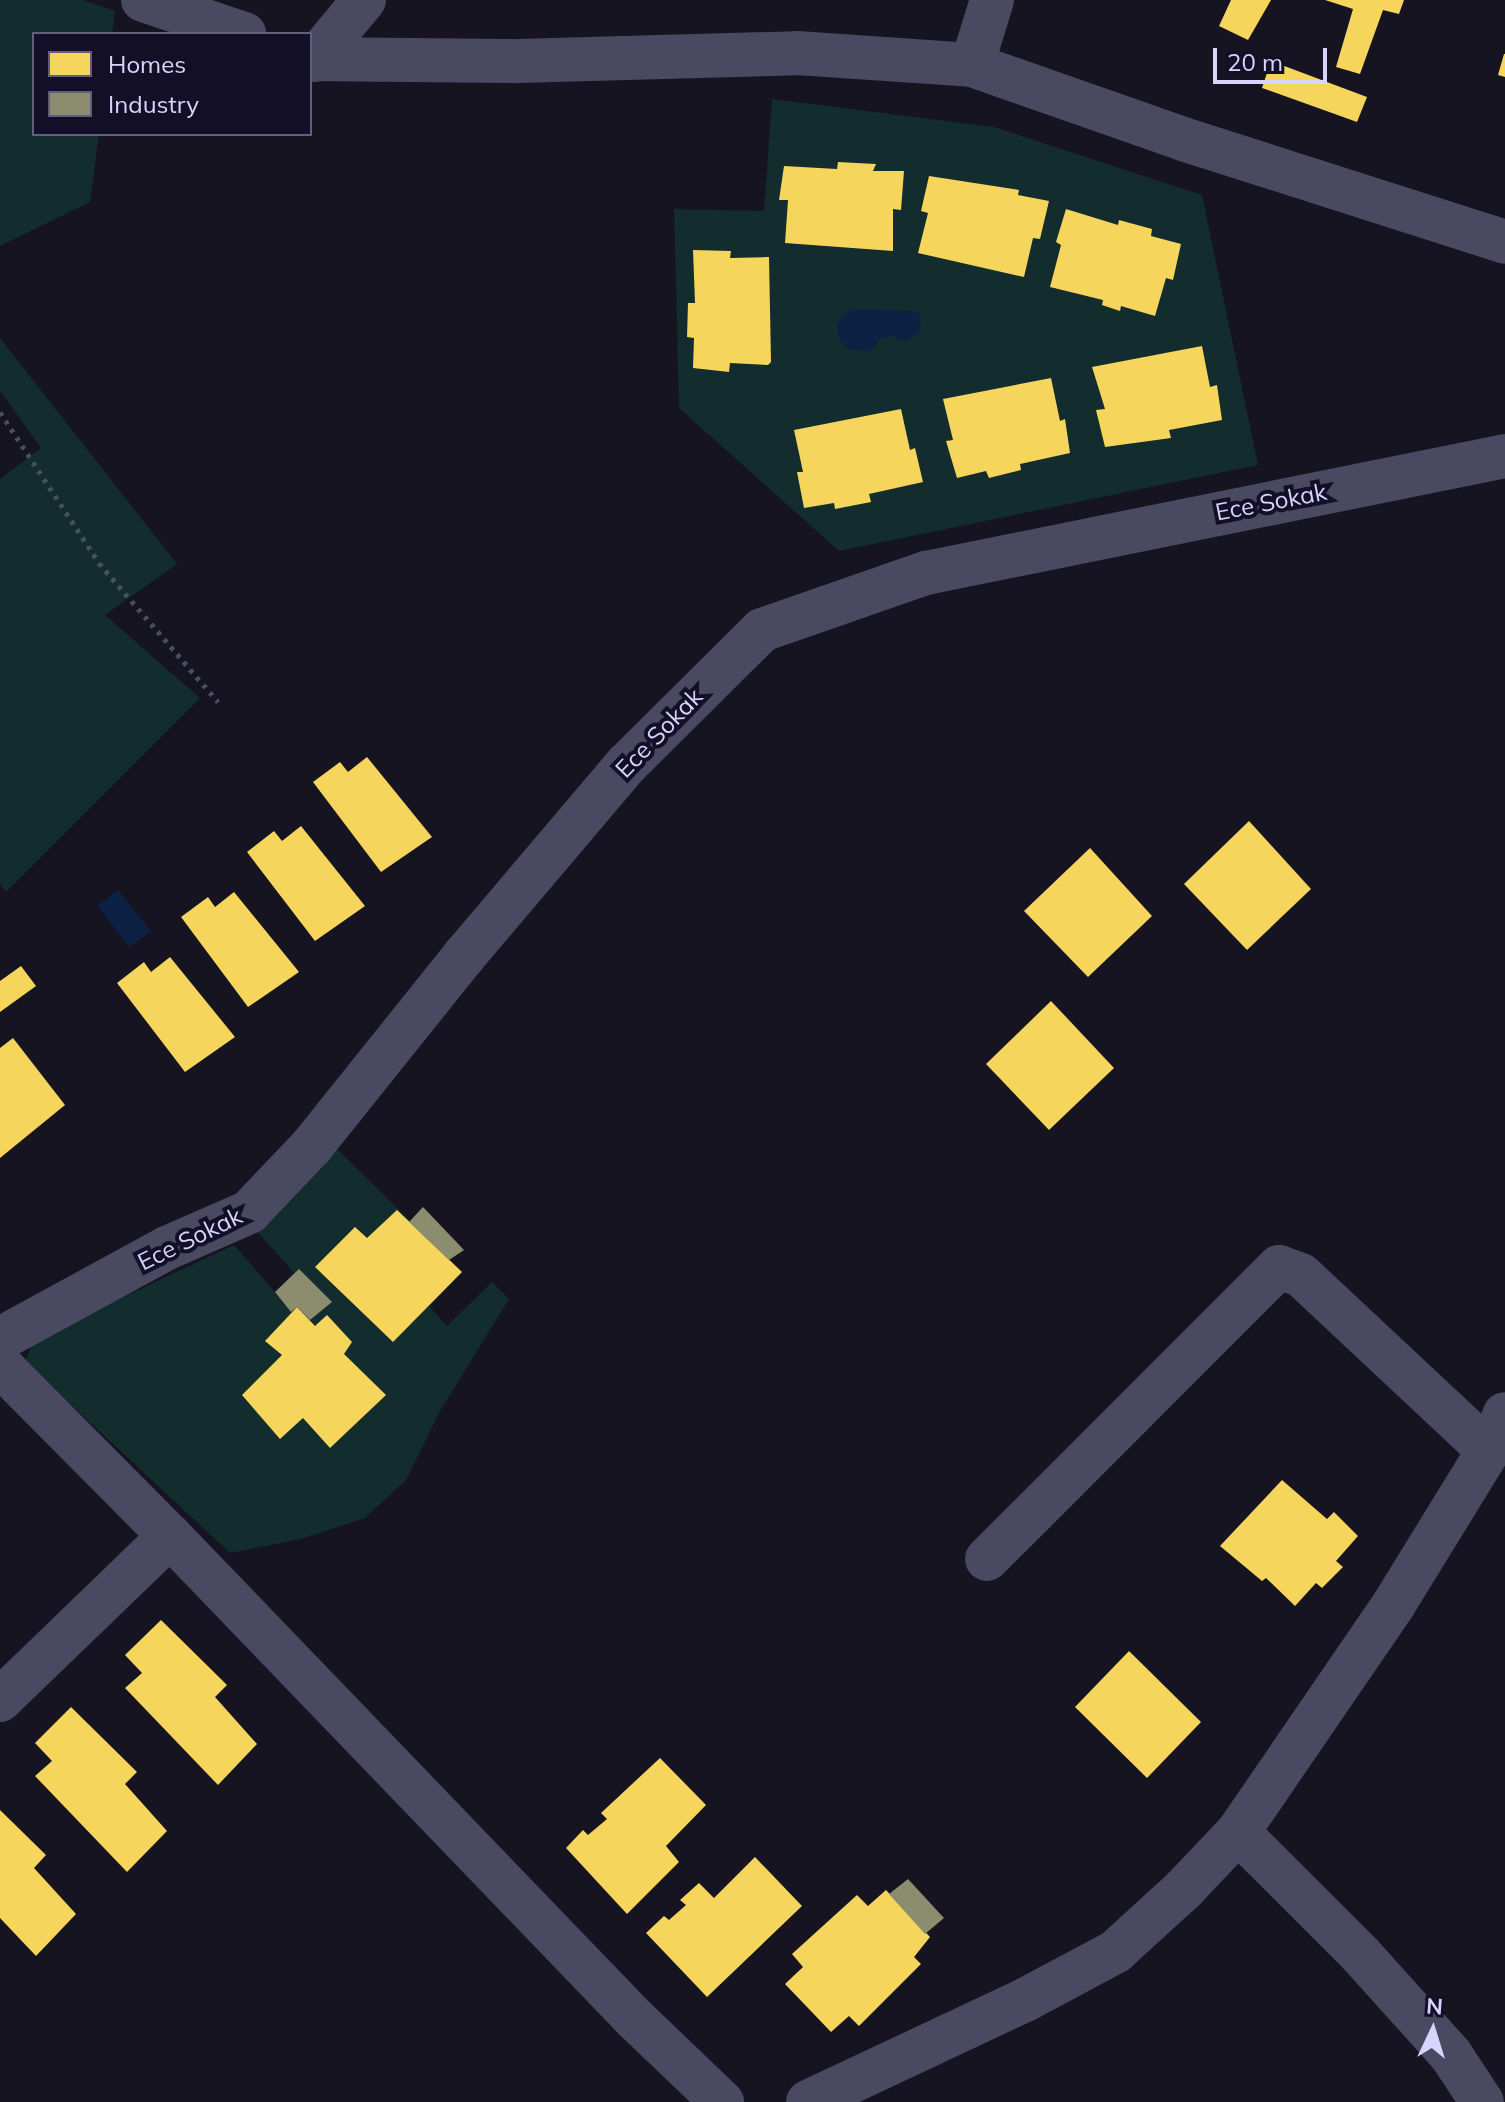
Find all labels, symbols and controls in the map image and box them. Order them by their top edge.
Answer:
legend [32,32,312,136]
scale bar [1217,32,1331,82]
text: 20 m [1227,47,1283,77]
text: Homes [108,49,186,79]
text: Industry [108,89,199,119]
street label: Ece Sokak [1213,477,1329,527]
street label: Ece Sokak [610,682,708,784]
street label: Ece Sokak [133,1201,247,1277]
north arrow [1393,1990,1473,2070]
text: N [1425,1992,1444,2021]

